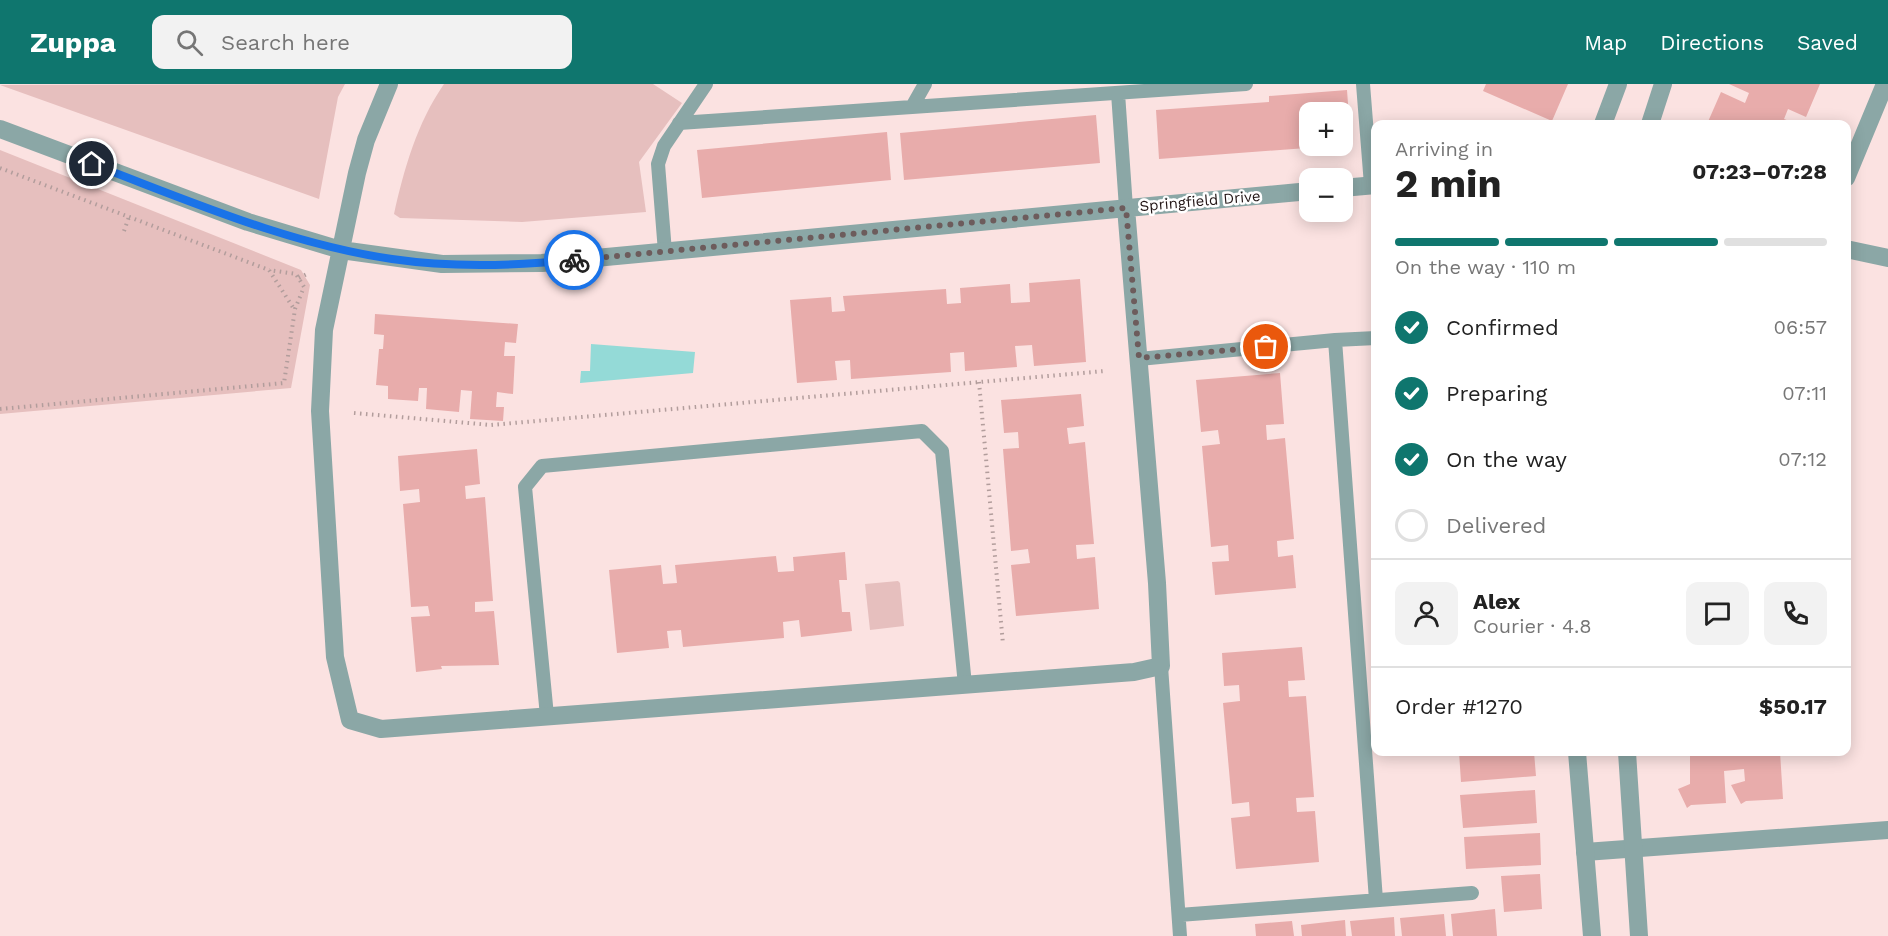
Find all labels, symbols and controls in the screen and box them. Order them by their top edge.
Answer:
search box [152,15,572,69]
text: Zuppa [30,26,116,59]
icon: search [173,26,206,59]
text: Search here [221,30,350,55]
text: Map [1584,30,1627,55]
text: Directions [1660,30,1764,55]
text: Saved [1797,30,1858,55]
map controls [1299,102,1353,222]
button: + [1299,102,1353,156]
text: Arriving in [1395,137,1493,161]
pin [66,138,117,189]
icon: home [75,147,108,180]
text: 07:23–07:28 [1692,159,1827,184]
text: 2 min [1395,161,1502,206]
button: − [1299,168,1353,222]
street label: Springfield Drive [1139,187,1261,215]
courier [544,230,604,290]
icon: bike [558,244,591,277]
text: On the way · 110 m [1395,255,1576,279]
icon: check [1395,311,1428,344]
text: Confirmed [1446,315,1559,340]
text: 06:57 [1774,315,1827,339]
pin [1240,321,1291,372]
icon: bag [1249,330,1282,363]
icon: check [1395,377,1428,410]
text: Preparing [1446,381,1547,406]
text: 07:11 [1782,381,1827,405]
icon: check [1395,443,1428,476]
text: On the way [1446,447,1567,472]
text: 07:12 [1778,447,1827,471]
text: Delivered [1446,513,1546,538]
button: person [1395,582,1458,645]
button: chat [1686,582,1749,645]
button: phone [1764,582,1827,645]
text: Alex [1473,589,1520,614]
text: Courier · 4.8 [1473,614,1592,638]
text: Order #1270 [1395,694,1523,719]
text: $50.17 [1759,694,1827,719]

